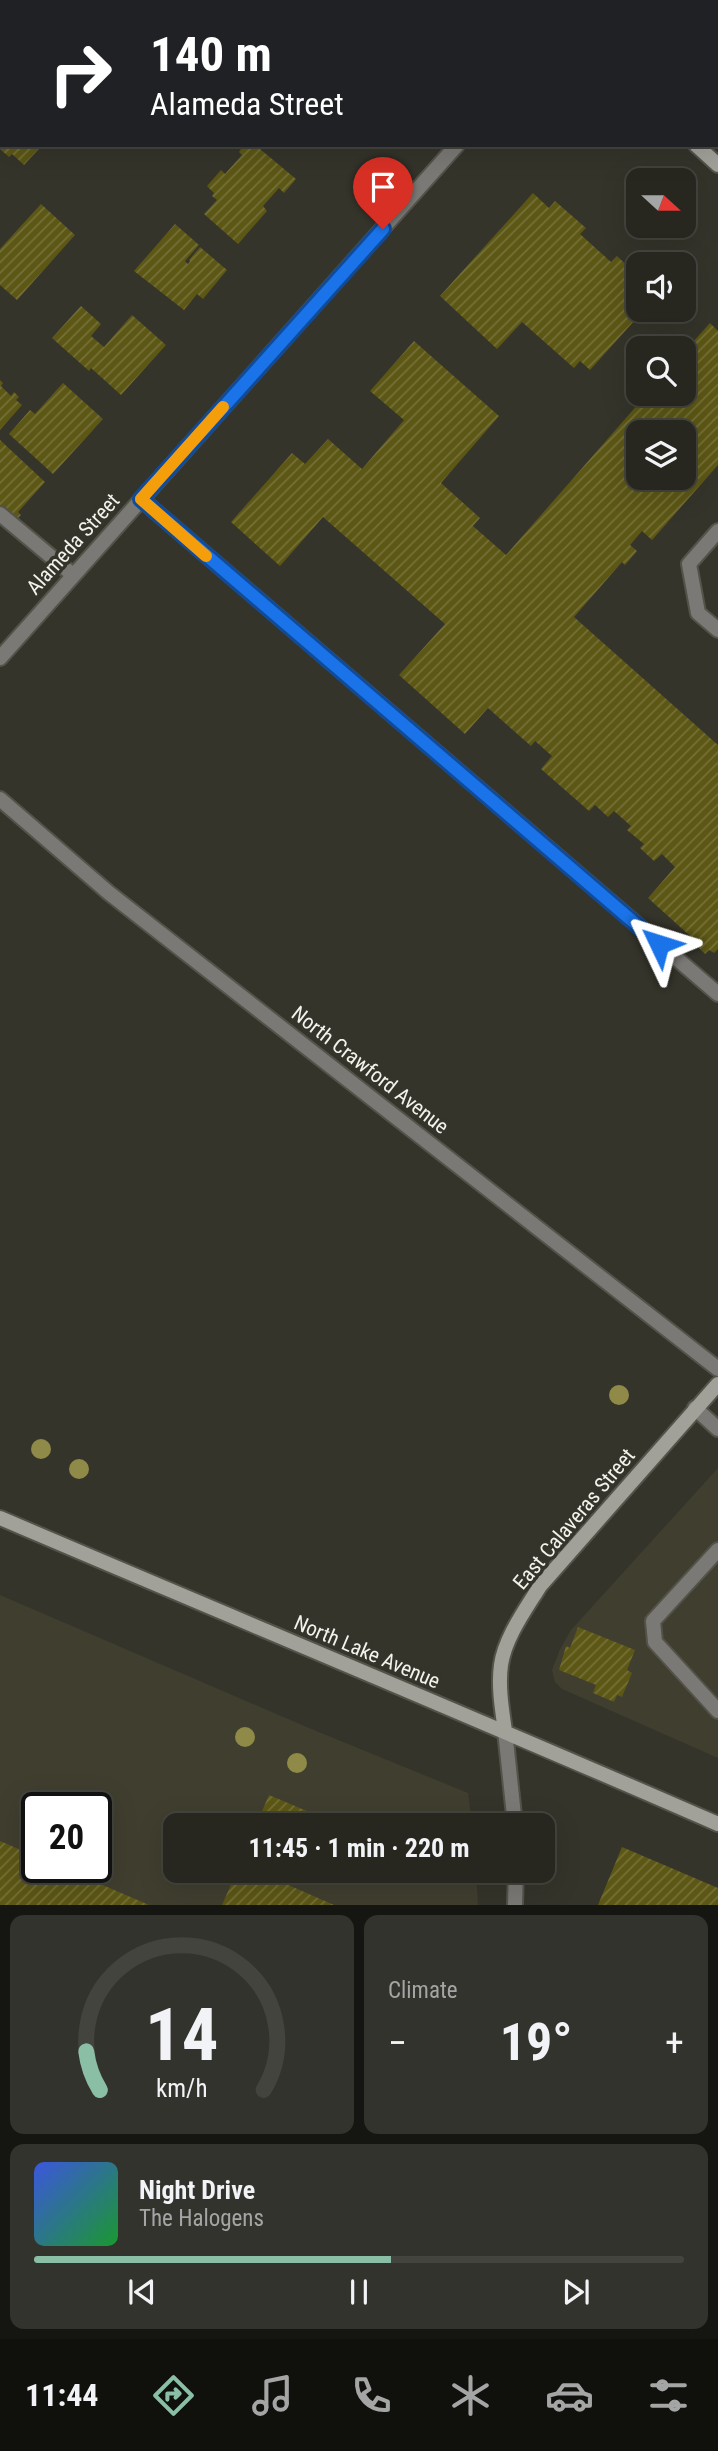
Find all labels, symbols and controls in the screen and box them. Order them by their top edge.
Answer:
text: 140 m [150,26,272,83]
icon: right [35,28,126,119]
text: Alameda Street [150,85,344,123]
pin [353,157,413,229]
icon: arrive [364,168,402,206]
north arrow [626,168,696,238]
map controls [626,168,696,490]
button: sound [626,252,696,322]
button: search [626,336,696,406]
button: layers [626,420,696,490]
street label: Alameda Street [22,489,124,599]
position arrow [622,907,696,981]
street label: North Crawford Avenue [287,1001,453,1139]
street label: East Calaveras Street [508,1444,640,1594]
street label: North Lake Avenue [290,1610,444,1694]
speed limit sign: 20 [21,1792,112,1883]
text: 11:45 · 1 min · 220 m [249,1833,469,1863]
text: Climate [388,1977,458,2004]
text: 14 [145,1993,219,2079]
text: 19° [500,2012,572,2073]
text: − [388,2021,407,2065]
text: + [665,2021,684,2065]
text: km/h [156,2074,208,2103]
text: Night Drive [139,2175,255,2205]
text: The Halogens [139,2205,264,2232]
icon: previous [123,2273,161,2311]
icon: pause [340,2273,378,2311]
icon: next [557,2273,595,2311]
icon: directions [149,2371,198,2420]
icon: music [248,2371,297,2420]
icon: phone [347,2371,396,2420]
icon: climate [446,2371,495,2420]
icon: car [545,2371,594,2420]
icon: filters [644,2371,693,2420]
text: 11:44 [25,2376,98,2414]

